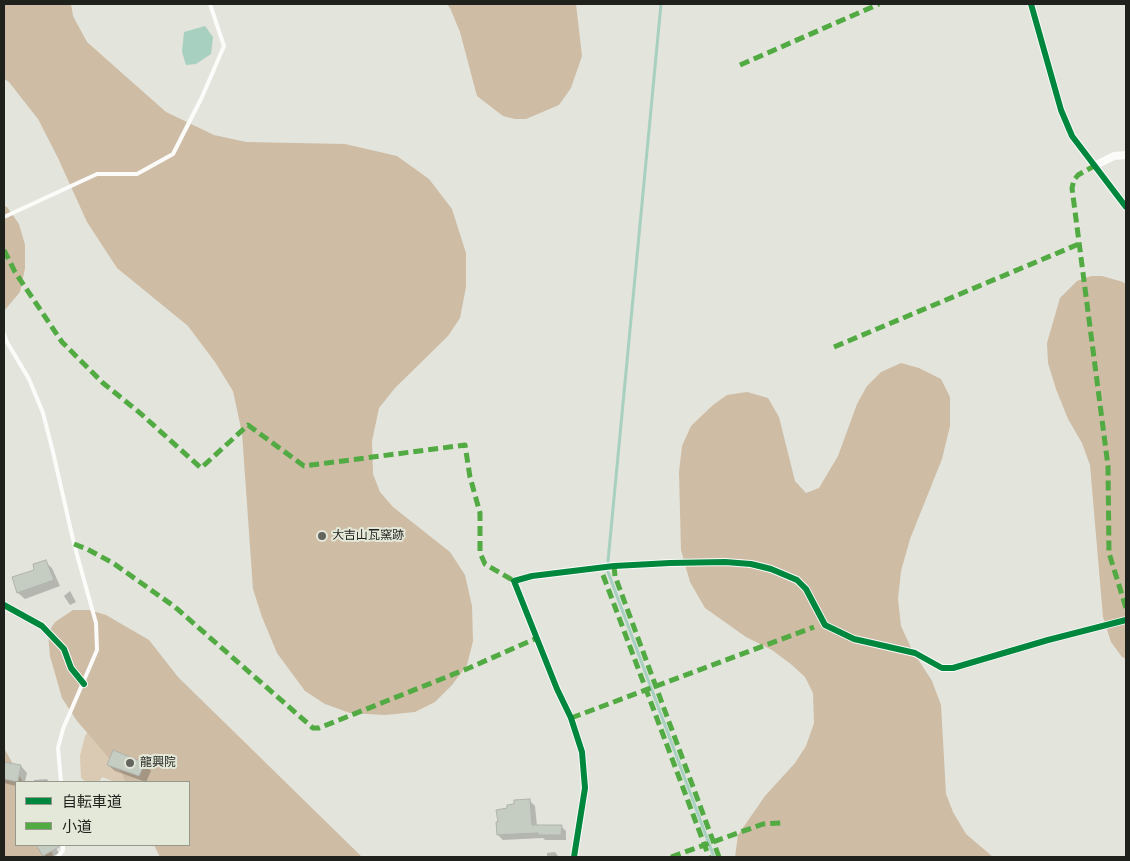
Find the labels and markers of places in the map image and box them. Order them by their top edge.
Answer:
place label: 大吉山瓦窯跡 [332,529,404,543]
marker: 大吉山瓦窯跡 [316,530,328,542]
place label: 龍興院 [140,756,176,770]
marker: 龍興院 [124,757,136,769]

